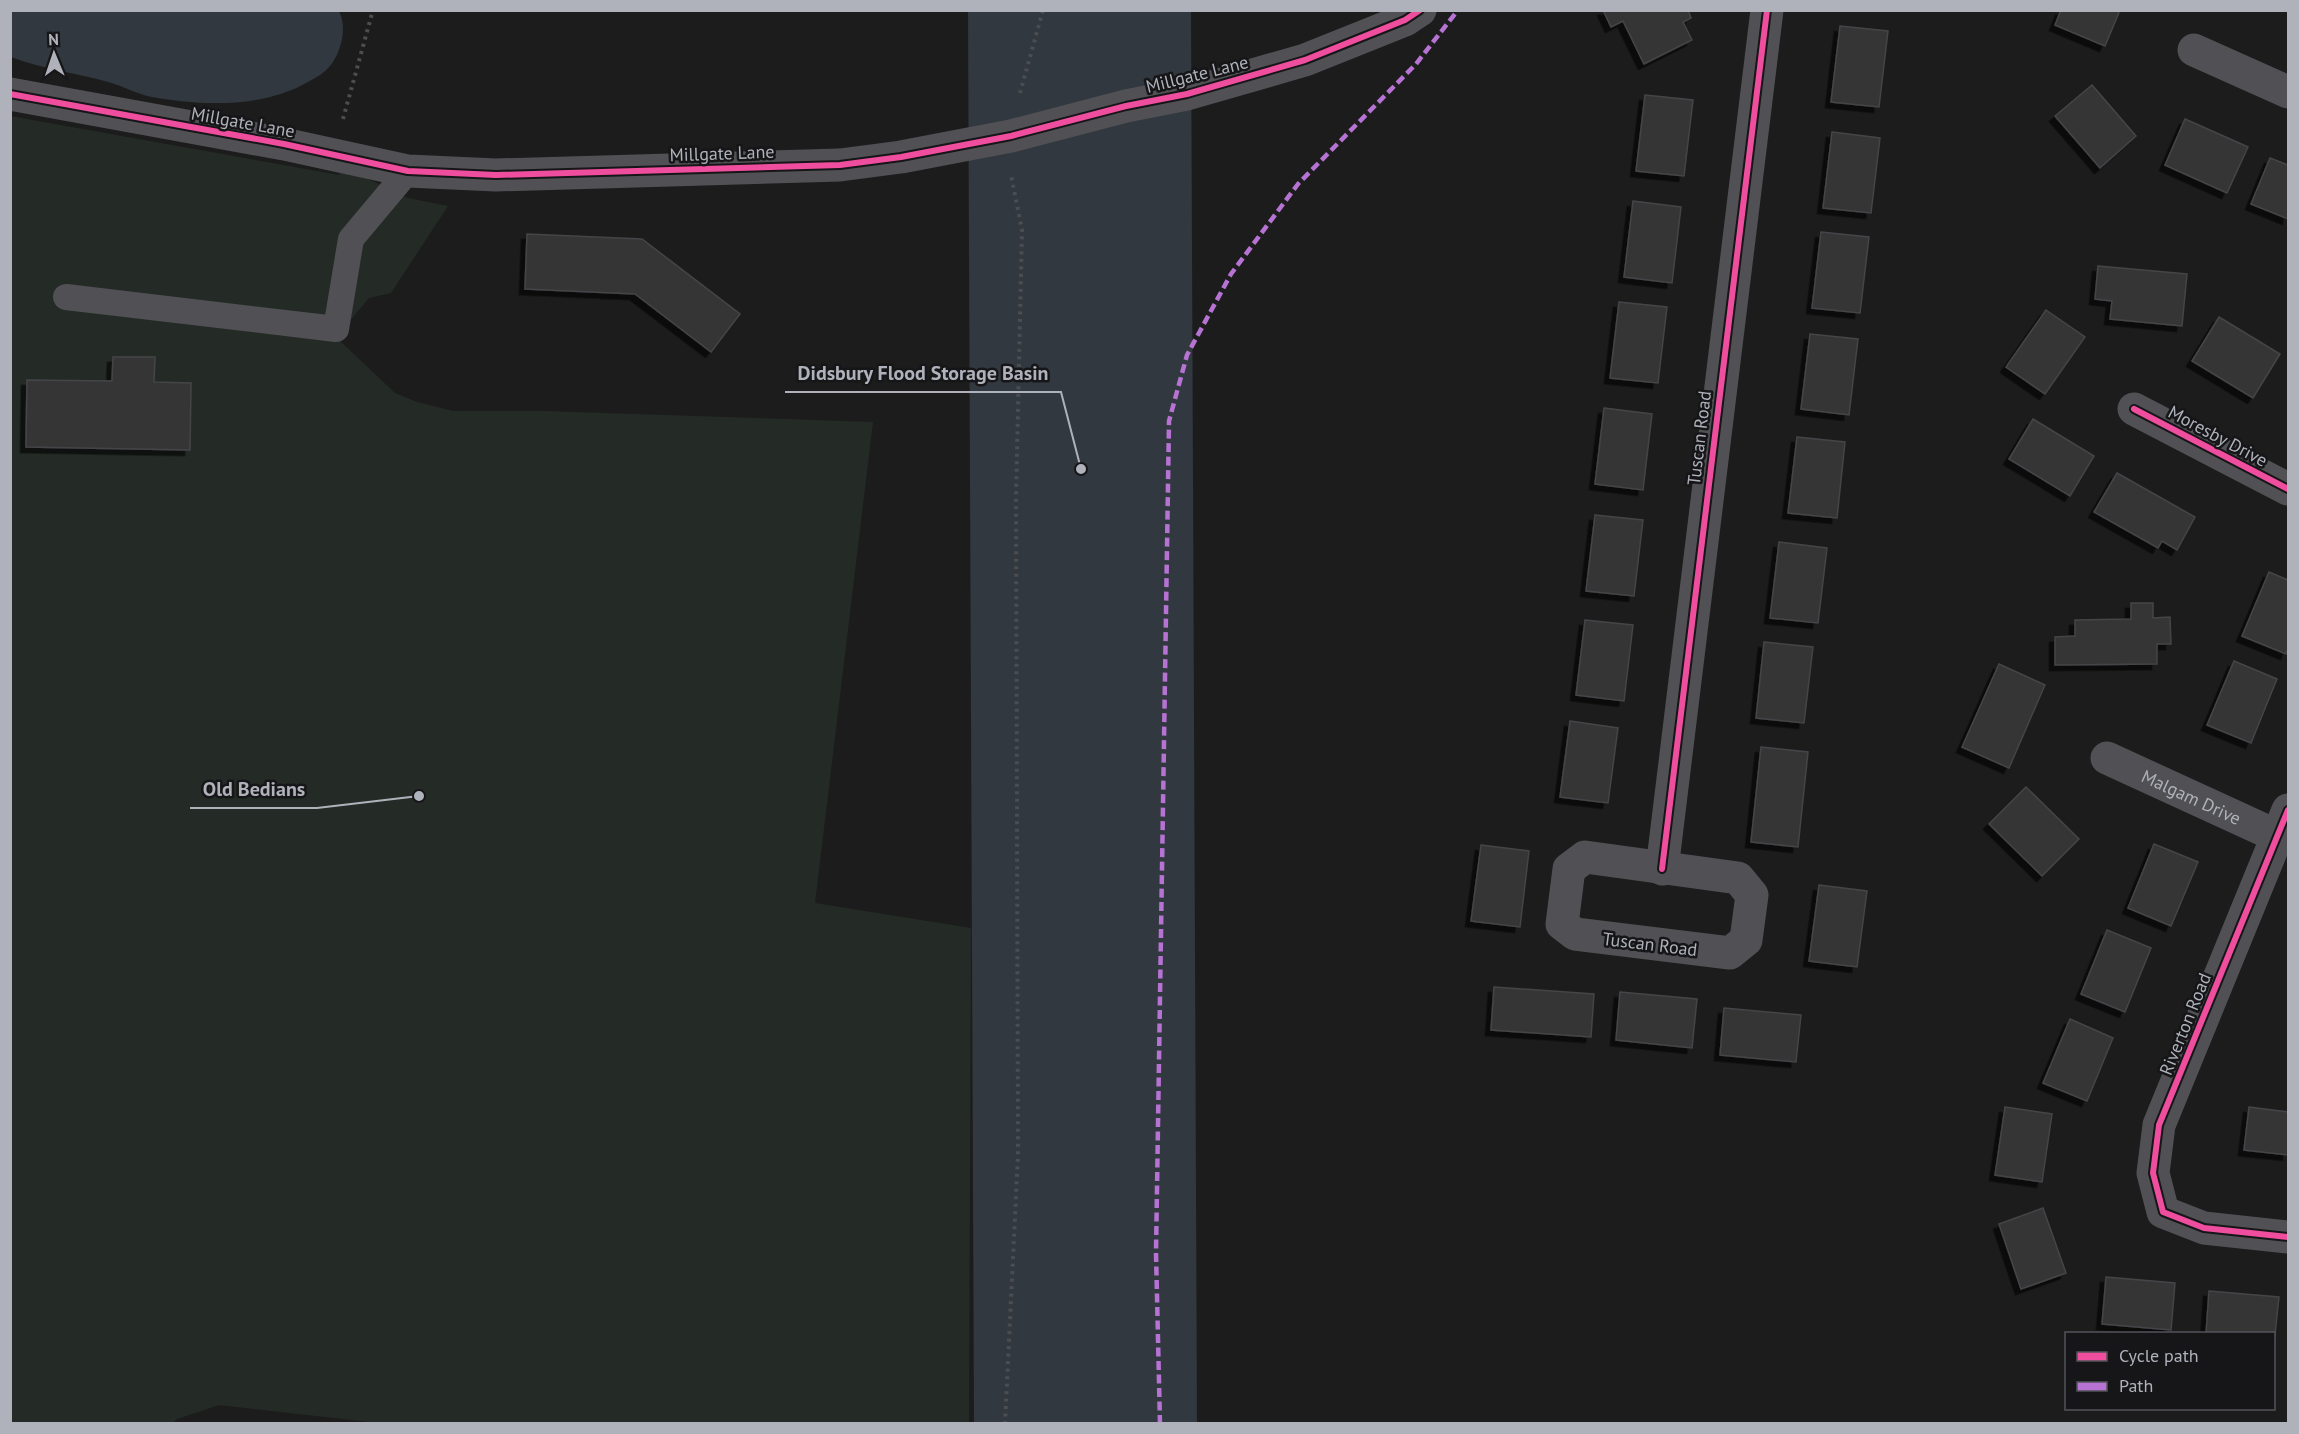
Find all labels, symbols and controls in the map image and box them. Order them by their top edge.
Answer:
north arrow [24,24,84,84]
text: N [48,29,59,49]
street label: Millgate Lane [1143,50,1251,98]
street label: Millgate Lane [189,102,297,142]
street label: Millgate Lane [669,140,775,166]
callout: Didsbury Flood Storage Basin [785,354,1061,392]
text: Didsbury Flood Storage Basin [798,360,1048,386]
street label: Tuscan Road [1682,389,1716,487]
street label: Moresby Drive [2164,400,2272,472]
street label: Malgam Drive [2138,764,2245,830]
callout: Old Bedians [190,770,317,808]
text: Old Bedians [203,776,305,802]
street label: Tuscan Road [1601,927,1699,961]
street label: Riverton Road [2154,970,2216,1078]
legend [2065,1332,2275,1410]
text: Cycle path [2119,1344,2199,1367]
text: Path [2119,1374,2153,1397]

